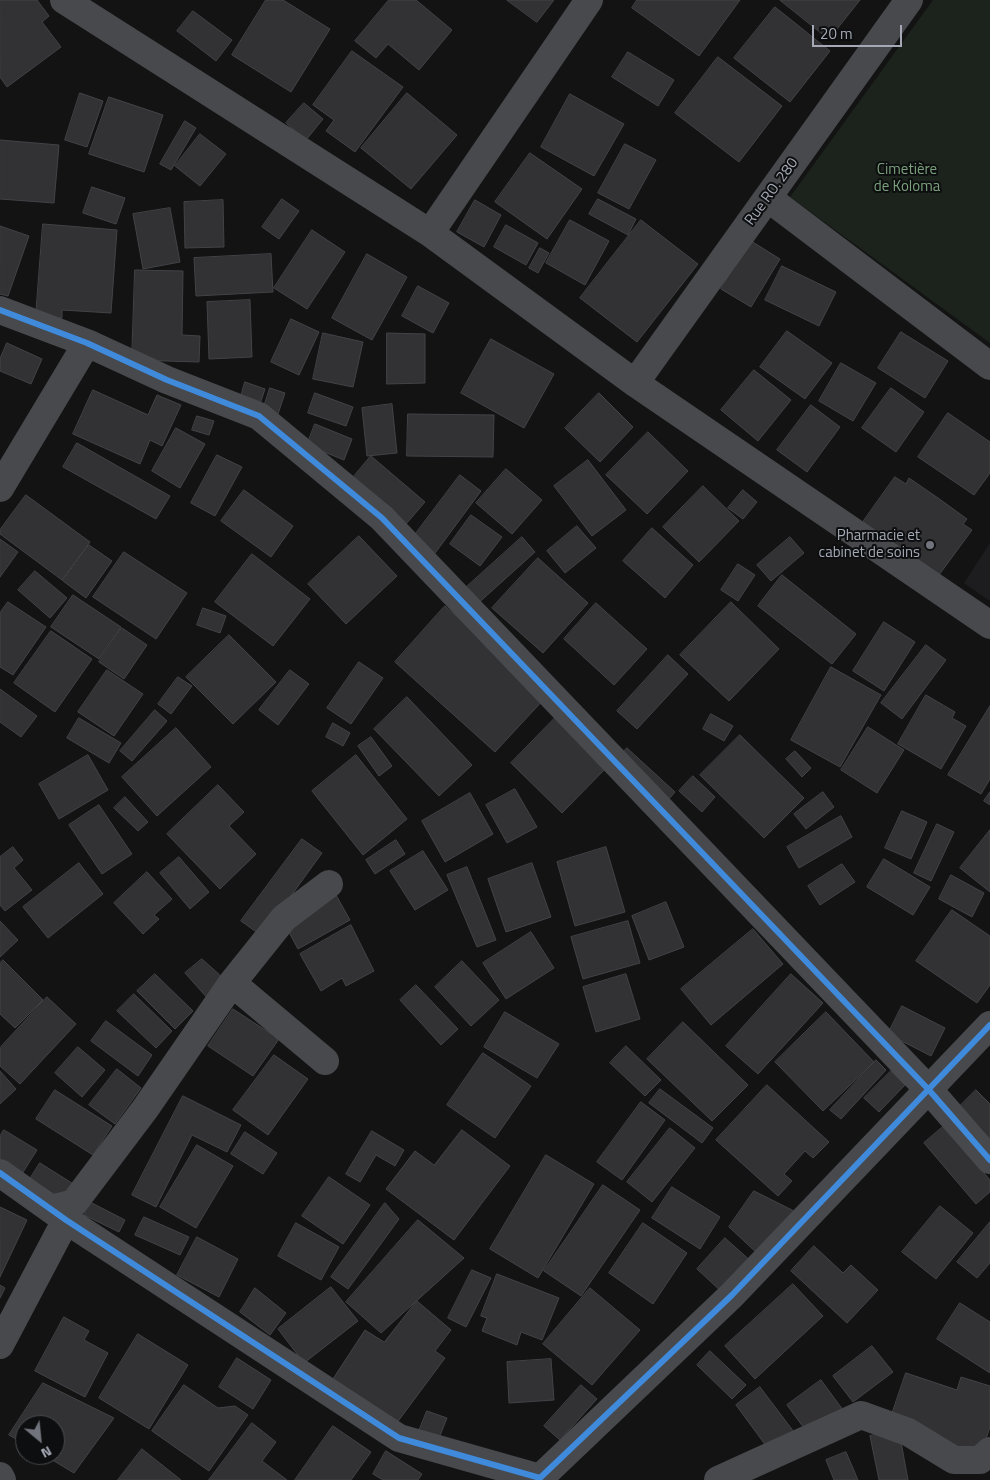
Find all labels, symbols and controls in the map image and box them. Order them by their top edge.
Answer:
scale bar [815,15,905,47]
text: 20 m [820,22,853,45]
street label: Rue RO. 280 [742,155,802,229]
park label: Cimetière de Koloma [874,161,940,196]
place label: Pharmacie et cabinet de soins [819,527,920,562]
marker: Pharmacie et cabinet de soins [924,539,936,551]
north arrow [15,1415,65,1465]
text: N [38,1441,56,1464]

